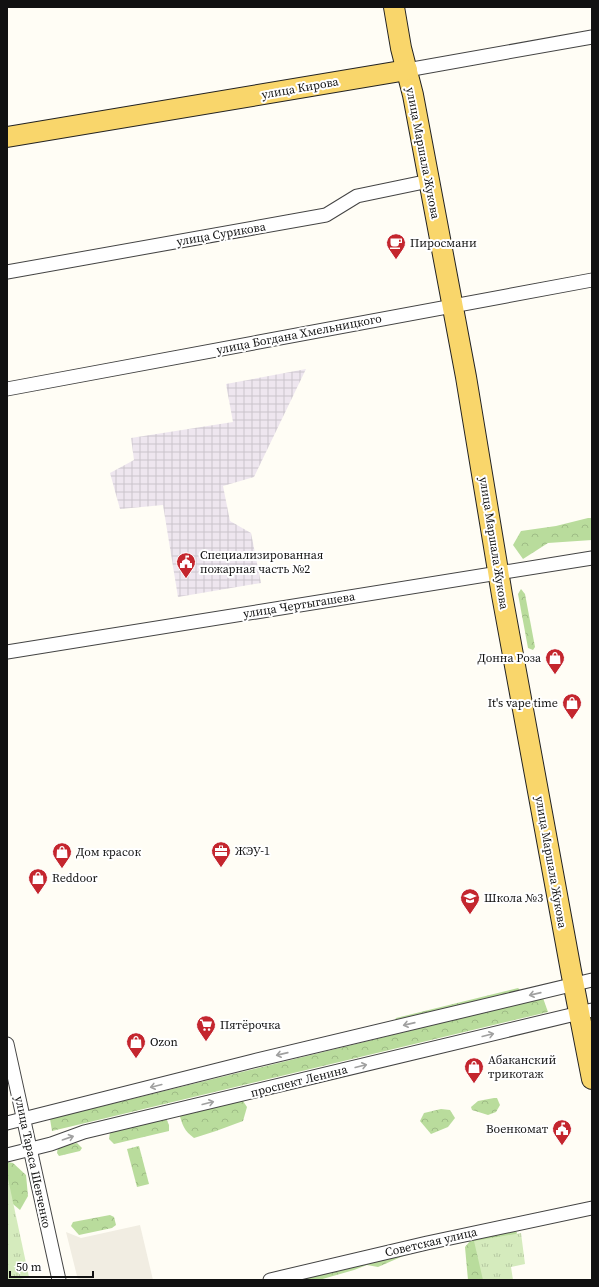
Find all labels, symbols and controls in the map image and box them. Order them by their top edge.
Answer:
street label: улица Кирова [260,73,341,103]
street label: улица Маршала Жукова [402,86,444,221]
street label: улица Сурикова [175,218,268,250]
cafe icon: Пиросмани [385,232,407,260]
place label: Пиросмани [410,235,477,251]
street label: улица Богдана Хмельницкого [215,310,383,358]
street label: улица Маршала Жукова [476,476,513,611]
place label: Специализированная пожарная часть №2 [200,547,323,577]
public building icon: Специализированная пожарная часть №2 [175,551,197,579]
street label: улица Чертыгашева [242,588,357,622]
shop icon: Донна Роза [544,647,566,675]
place label: Донна Роза [477,650,542,666]
shop icon: It's vape time [561,692,583,720]
place label: It's vape time [488,695,558,711]
street label: улица Маршала Жукова [531,795,571,930]
office icon: ЖЭУ-1 [210,840,232,868]
shop icon: Дом красок [51,841,73,869]
place label: ЖЭУ-1 [235,843,270,859]
place label: Дом красок [76,844,141,860]
shop icon: Reddoor [27,867,49,895]
place label: Reddoor [52,870,98,886]
school or university icon: Школа №3 [459,887,481,915]
place label: Школа №3 [484,890,543,906]
one-way arrow [529,990,542,998]
supermarket icon: Пятёрочка [195,1014,217,1042]
place label: Пятёрочка [220,1017,281,1033]
one-way arrow [403,1021,416,1028]
shop icon: Ozon [125,1031,147,1059]
one-way arrow [481,1031,494,1038]
place label: Ozon [150,1034,178,1050]
one-way arrow [276,1051,289,1059]
place label: Абаканский трикотаж [488,1052,556,1082]
shop icon: Абаканский трикотаж [463,1056,485,1084]
street label: проспект Ленина [249,1061,350,1101]
one-way arrow [355,1061,368,1069]
one-way arrow [150,1082,163,1090]
street label: улица Тараса Шевченко [11,1094,55,1230]
one-way arrow [201,1098,214,1106]
public building icon: Военкомат [551,1118,573,1146]
place label: Военкомат [486,1121,549,1137]
one-way arrow [62,1134,75,1141]
street label: Советская улица [383,1223,480,1260]
scale bar [10,1253,93,1279]
text: 50 m [16,1259,42,1275]

